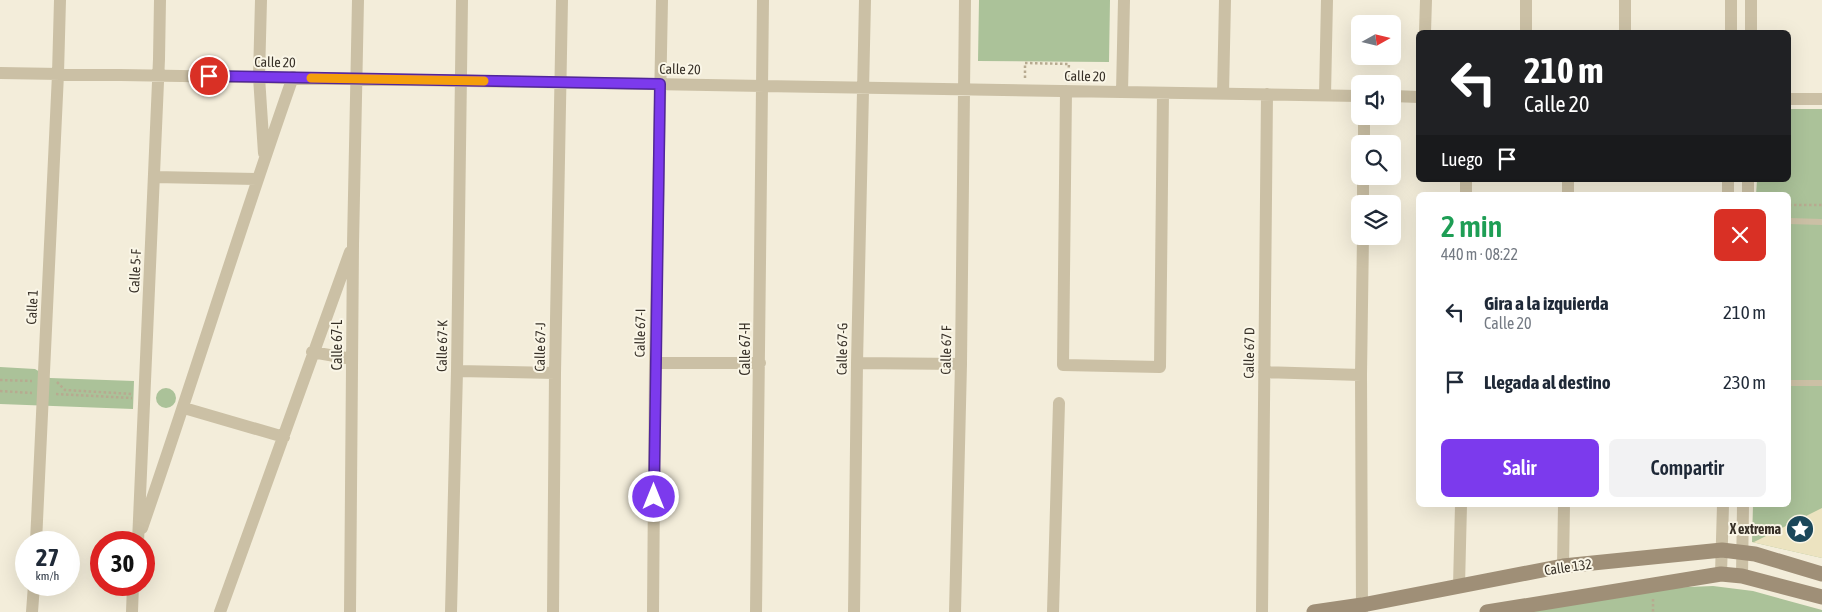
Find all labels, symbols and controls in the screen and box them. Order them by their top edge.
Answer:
north arrow [1351,15,1401,65]
map controls [1351,15,1401,245]
icon: left [1441,50,1506,115]
text: 210 m [1524,50,1603,90]
street label: Calle 20 [254,54,296,70]
pin [188,55,230,97]
street label: Calle 20 [659,61,701,77]
icon: arrive [195,62,223,90]
street label: Calle 20 [1064,68,1106,84]
button: sound [1351,75,1401,125]
text: Calle 20 [1524,91,1589,117]
button: search [1351,135,1401,185]
icon: arrive [1493,145,1521,173]
text: Luego [1441,148,1483,170]
button: layers [1351,195,1401,245]
text: 2 min [1441,209,1502,243]
button: close [1714,209,1766,261]
text: 440 m · 08:22 [1441,245,1518,263]
street label: Calle 5-F [126,248,144,293]
street label: Calle 1 [23,289,41,325]
text: Gira a la izquierda [1484,292,1609,314]
icon: left [1441,298,1469,326]
text: 210 m [1723,301,1766,323]
street label: Calle 67-I [632,309,648,357]
text: Calle 20 [1484,314,1531,332]
street label: Calle 67-L [329,319,345,370]
street label: Calle 67-K [434,320,450,372]
street label: Calle 67-J [532,322,548,372]
street label: Calle 67-H [737,322,753,376]
street label: Calle 67-G [834,323,850,375]
street label: Calle 67 F [938,325,954,375]
street label: Calle 67 D [1241,327,1257,379]
icon: arrive [1441,368,1469,396]
text: Llegada al destino [1484,371,1611,393]
text: 230 m [1723,371,1766,393]
button: Salir [1441,439,1599,497]
button: Compartir [1609,439,1766,497]
position arrow [627,470,679,522]
place icon: X extrema [1785,514,1815,544]
place label: X extrema [1729,521,1781,537]
speed limit sign: 30 [90,531,155,596]
text: 27 [36,543,59,571]
street label: Calle 132 [1543,556,1593,578]
text: km/h [36,569,59,583]

